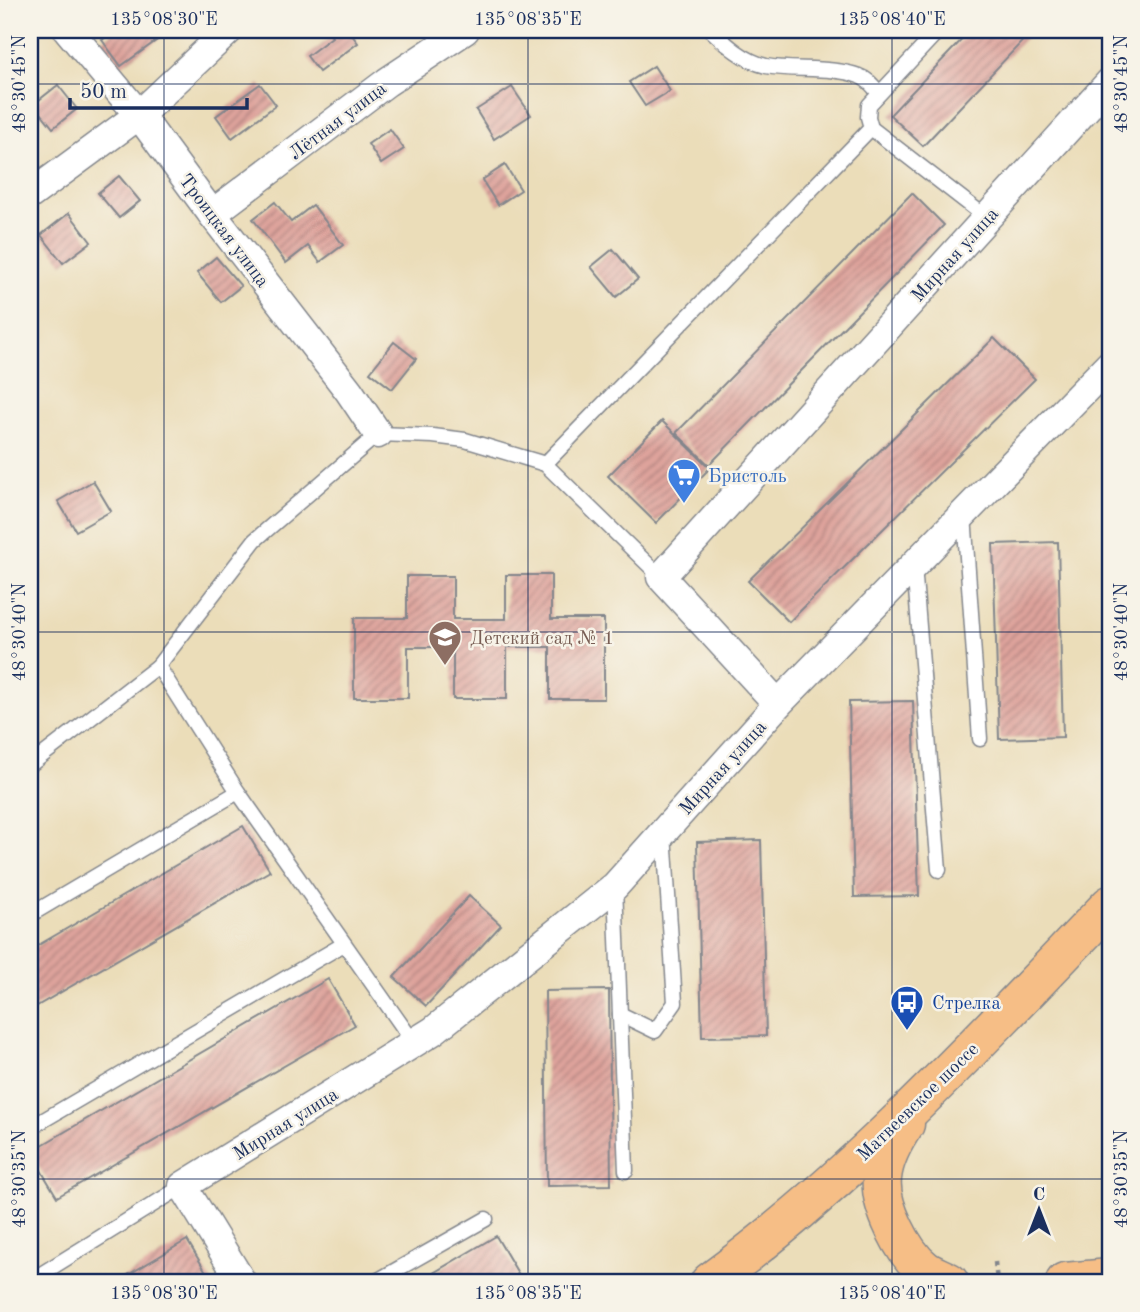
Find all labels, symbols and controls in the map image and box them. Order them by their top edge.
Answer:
text: 135°08'30"E [110,11,218,29]
text: 135°08'35"E [474,11,582,29]
text: 135°08'40"E [838,11,946,29]
text: 48°30'45"N [11,35,29,133]
text: 48°30'45"N [1113,35,1131,133]
scale bar [70,66,247,110]
street label: Лётная улица [286,79,391,165]
text: 50 m [80,82,127,103]
street label: Троицкая улица [174,171,272,292]
street label: Мирная улица [909,204,1003,306]
supermarket icon: Бристоль [665,456,703,505]
place label: Бристоль [708,468,787,487]
text: 48°30'40"N [11,583,29,681]
text: 48°30'40"N [1113,583,1131,681]
school or university icon: Детский сад № 1 [426,618,464,667]
place label: Детский сад № 1 [470,630,614,649]
street label: Мирная улица [677,717,771,819]
bus stop icon: Стрелка [888,983,926,1032]
place label: Стрелка [932,995,1001,1014]
street label: Матвеевское шоссе [854,1040,983,1165]
street label: Мирная улица [231,1085,343,1165]
text: 48°30'35"N [11,1130,29,1228]
text: 48°30'35"N [1113,1130,1131,1228]
north arrow [1004,1176,1074,1246]
text: С [1033,1186,1045,1205]
text: 135°08'30"E [110,1285,218,1303]
text: 135°08'35"E [474,1285,582,1303]
text: 135°08'40"E [838,1285,946,1303]

